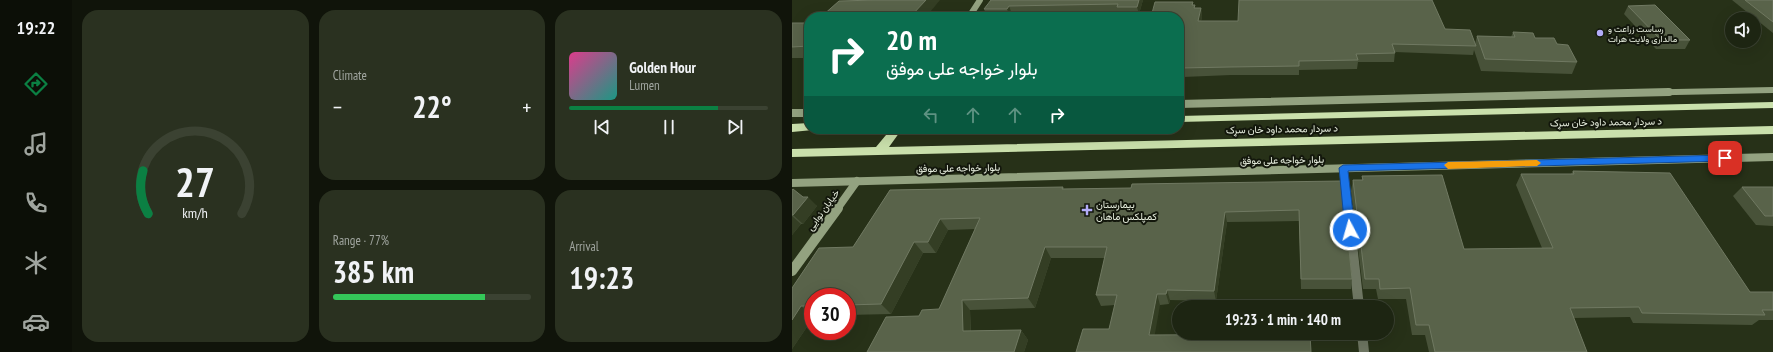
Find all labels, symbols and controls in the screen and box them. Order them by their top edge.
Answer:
map controls [1725,12,1761,48]
button: sound [1725,12,1761,48]
text: 19:22 [17,16,55,39]
text: 20 m [886,21,937,58]
place label: رساست زراعت و مالداری ولایت هرات [1608,23,1677,45]
icon: right [820,28,872,80]
marker: رساست زراعت و مالداری ولایت هرات [1595,28,1605,38]
text: بلوار خواجه علی موفق [886,57,1037,80]
text: Golden Hour [629,58,696,77]
text: Climate [333,67,367,84]
icon: directions [22,70,50,98]
text: Lumen [629,77,660,94]
text: 22° [412,87,452,126]
text: − [333,93,342,121]
text: + [522,93,531,121]
icon: left [920,104,942,126]
icon: ahead [962,104,984,126]
icon: ahead [1004,104,1026,126]
icon: right [1046,104,1068,126]
street label: د سردار محمد داود خان سړک [1550,115,1662,130]
icon: previous [591,116,613,138]
icon: pause [658,116,680,138]
icon: next [724,116,746,138]
street label: د سردار محمد داود خان سړک [1226,122,1338,137]
icon: music [22,130,50,158]
pin [1708,141,1742,175]
icon: arrive [1714,147,1736,169]
street label: بلوار خواجه علی موفق [1240,153,1324,167]
text: 27 [175,155,215,208]
street label: بلوار خواجه علی موفق [916,161,1000,175]
street label: خیابان نوایی [804,187,843,233]
icon: phone [22,189,50,217]
place label: بیمارستان کمپلکس ماهان [1096,198,1157,224]
text: km/h [183,203,208,222]
marker: بیمارستان کمپلکس ماهان [1081,204,1093,216]
position arrow [1329,209,1371,251]
text: Range · 77% [333,232,389,249]
text: Arrival [569,238,599,255]
icon: climate [22,249,50,277]
text: 385 km [333,252,414,291]
text: 19:23 [569,258,634,297]
speed limit sign: 30 [804,288,856,340]
icon: car [22,308,50,336]
text: 19:23 · 1 min · 140 m [1225,310,1341,329]

